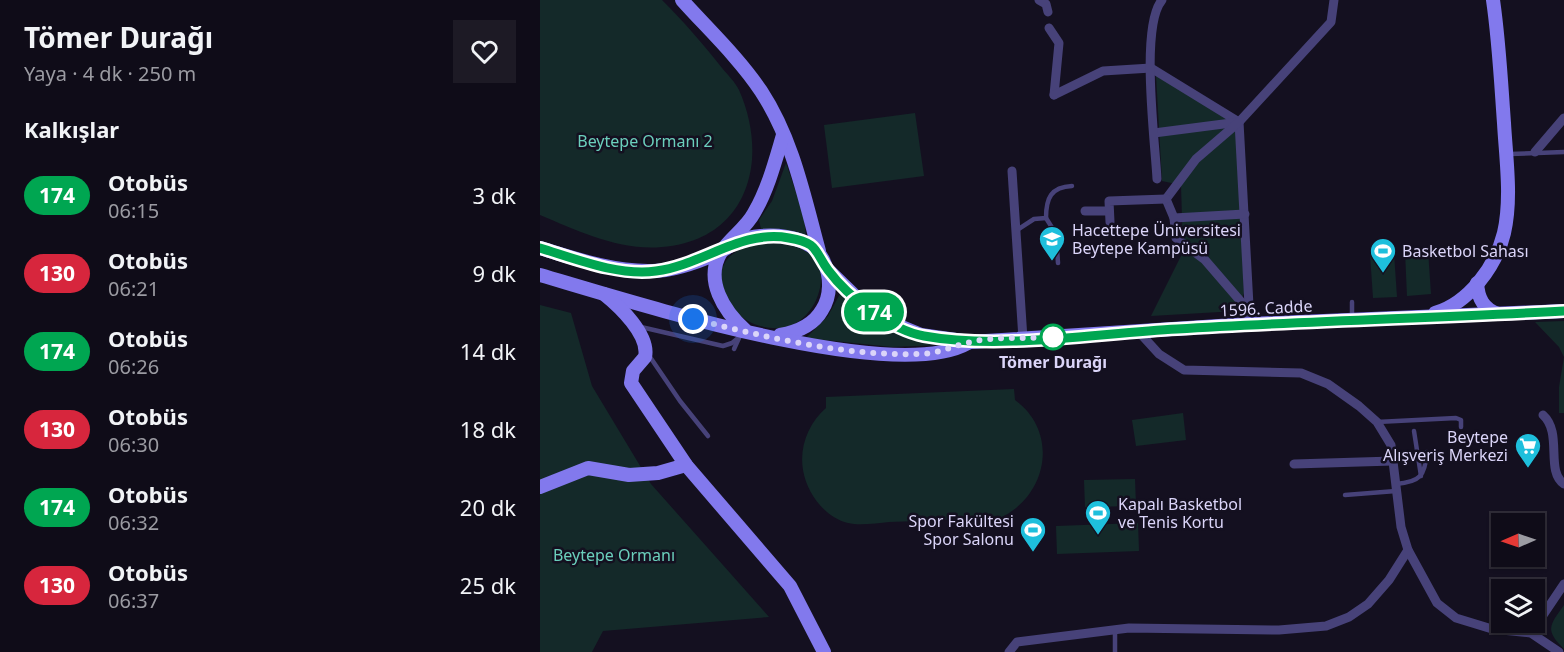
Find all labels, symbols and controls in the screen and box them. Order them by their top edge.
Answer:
text: Tömer Durağı [24,18,213,56]
button: heart [453,20,516,83]
text: Yaya · 4 dk · 250 m [24,60,196,87]
text: Kalkışlar [24,114,119,144]
park label: Beytepe Ormanı 2 [577,130,713,152]
text: Otobüs [108,167,188,197]
text: 3 dk [472,180,516,210]
text: 174 [39,181,75,209]
text: 06:15 [108,197,159,224]
place label: Hacettepe Üniversitesi Beytepe Kampüsü [1072,219,1241,259]
school or university icon: Hacettepe Üniversitesi Beytepe Kampüsü [1037,224,1067,262]
sports icon: Basketbol Sahası [1368,236,1398,274]
place label: Basketbol Sahası [1402,240,1529,262]
text: Otobüs [108,245,188,275]
text: 9 dk [472,258,516,288]
text: 130 [39,259,75,287]
text: 06:21 [108,275,159,302]
line badge: 174 [840,292,908,332]
street label: 1596. Cadde [1219,295,1313,321]
text: 174 [856,298,892,326]
your location [678,304,708,334]
text: Otobüs [108,323,188,353]
marker: Tömer Durağı [1040,324,1066,350]
text: 14 dk [460,336,516,366]
text: 174 [39,337,75,365]
place label: Tömer Durağı [999,351,1107,373]
text: 06:26 [108,353,159,380]
text: Otobüs [108,401,188,431]
text: 18 dk [460,414,516,444]
text: 130 [39,415,75,443]
place label: Beytepe Alışveriş Merkezi [1383,426,1508,466]
text: 06:30 [108,431,159,458]
supermarket icon: Beytepe Alışveriş Merkezi [1513,431,1543,469]
text: Otobüs [108,479,188,509]
text: 20 dk [460,492,516,522]
text: 174 [39,493,75,521]
place label: Kapalı Basketbol ve Tenis Kortu [1118,493,1242,533]
sports icon: Kapalı Basketbol ve Tenis Kortu [1083,498,1113,536]
text: 06:32 [108,509,159,536]
place label: Spor Fakültesi Spor Salonu [908,510,1014,550]
north arrow [1491,513,1545,567]
map controls [1491,513,1545,633]
sports icon: Spor Fakültesi Spor Salonu [1018,515,1048,553]
park label: Beytepe Ormanı [553,544,675,566]
text: Otobüs [108,557,188,587]
text: 25 dk [460,570,516,600]
text: 130 [39,571,75,599]
button: layers [1491,579,1545,633]
text: 06:37 [108,587,159,614]

